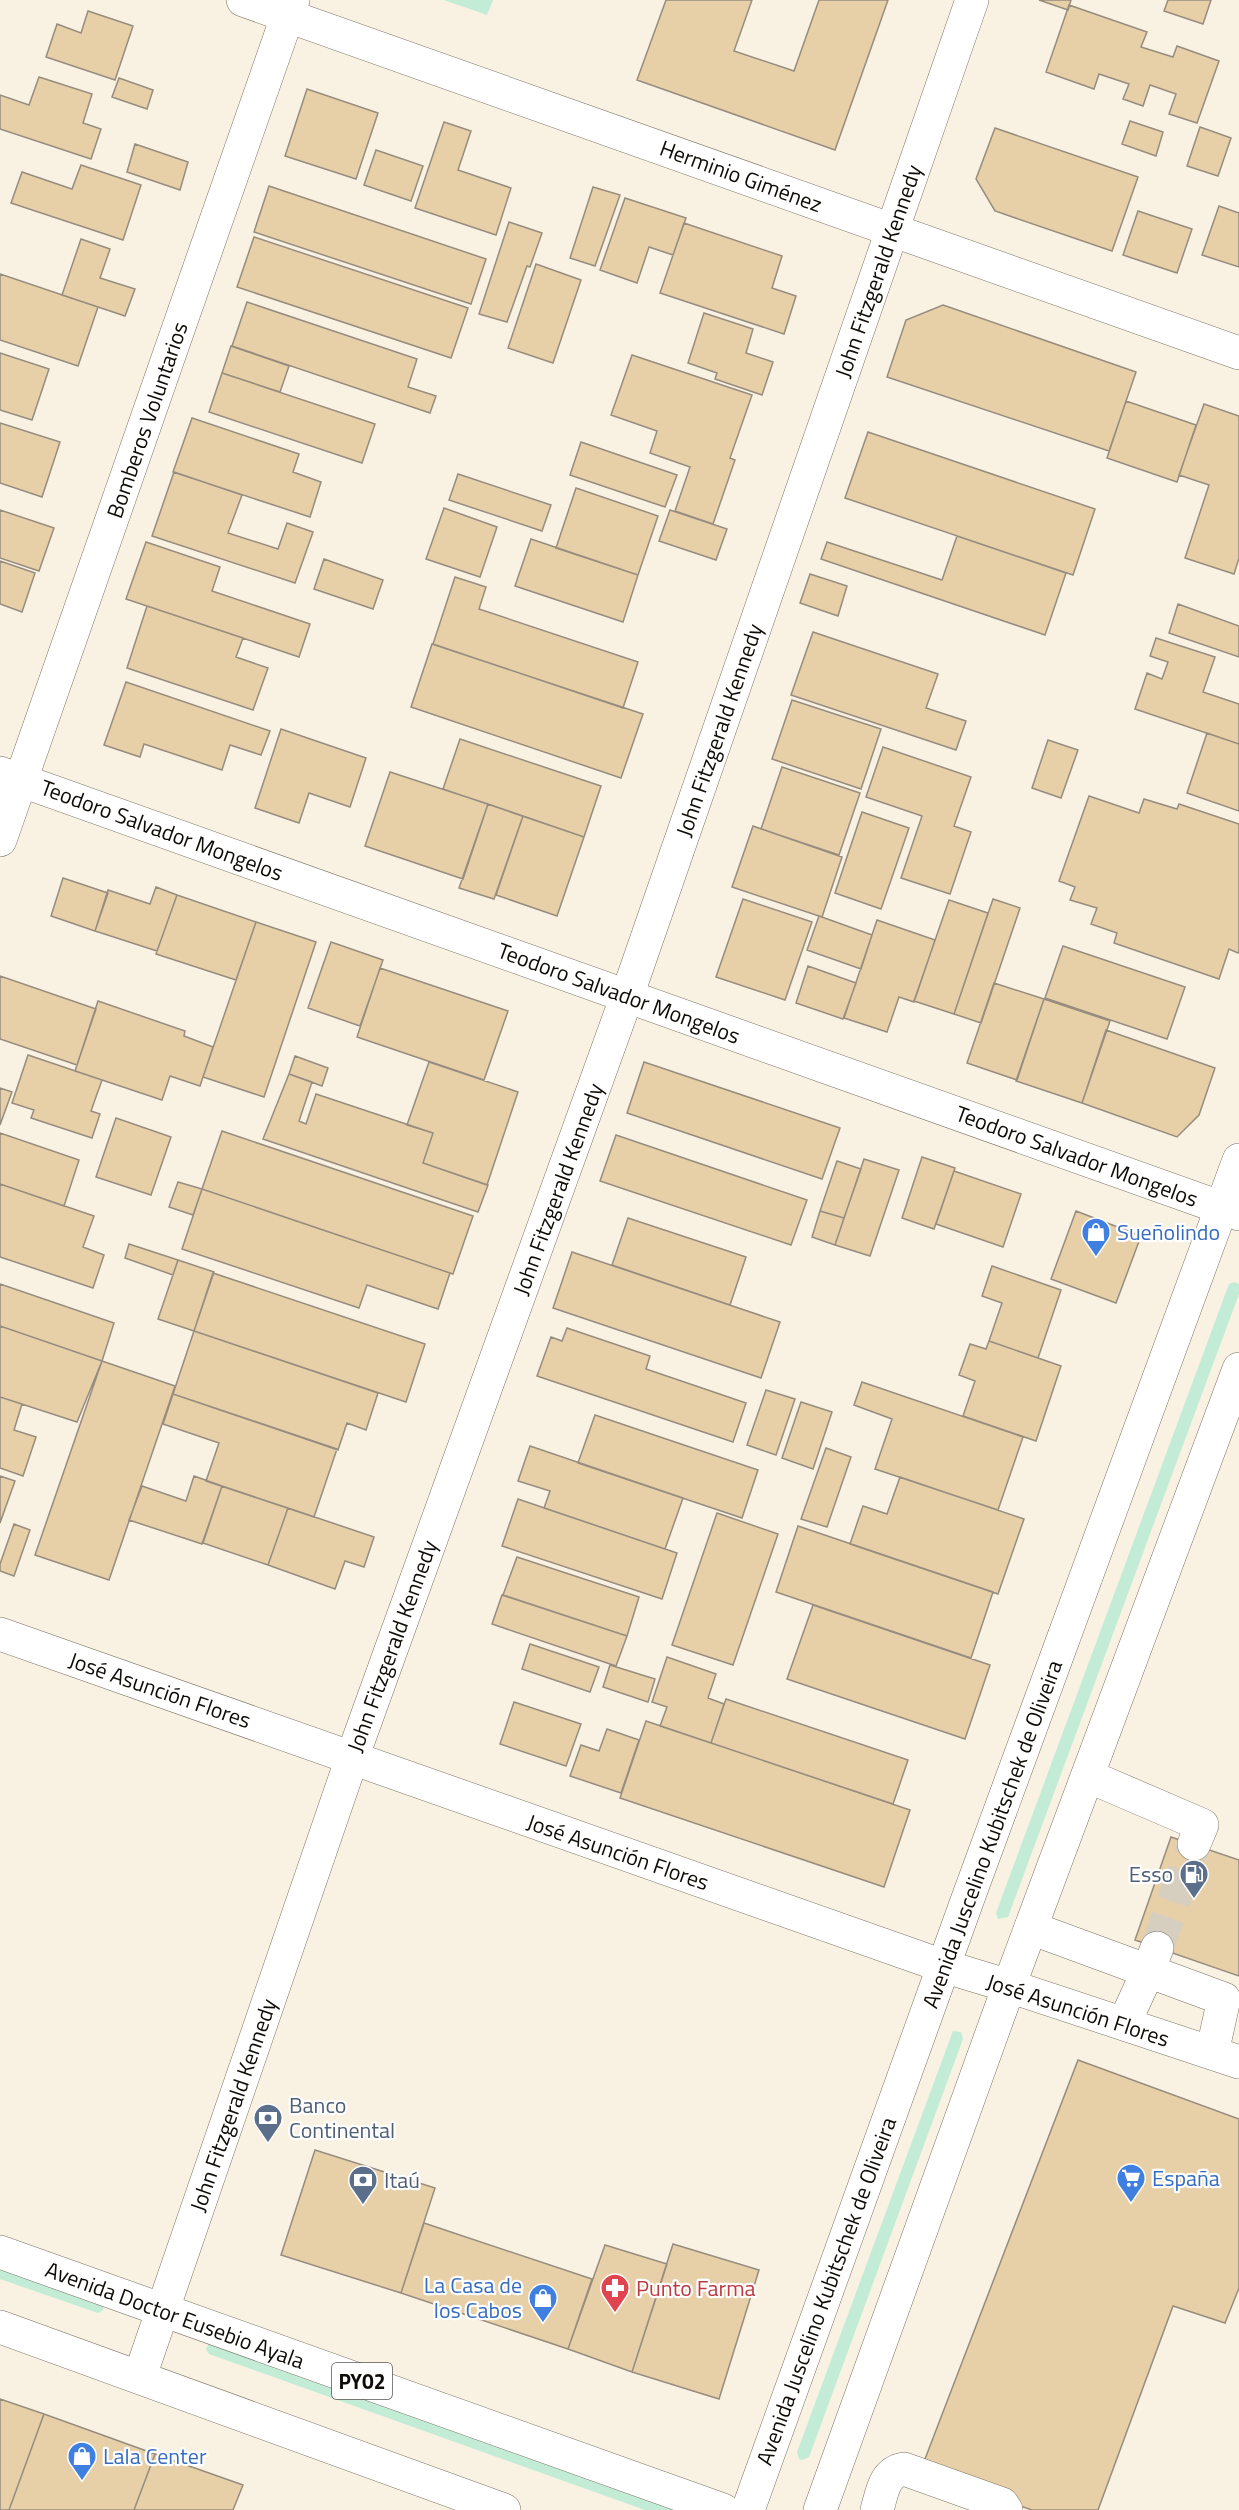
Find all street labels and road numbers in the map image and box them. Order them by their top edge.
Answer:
street label: Herminio Giménez [655,131,827,221]
street label: John Fitzgerald Kennedy [826,160,931,382]
street label: Bomberos Voluntarios [97,317,197,523]
street label: John Fitzgerald Kennedy [667,619,772,841]
street label: Teodoro Salvador Mongelos [36,770,288,890]
street label: Teodoro Salvador Mongelos [493,933,745,1053]
street label: John Fitzgerald Kennedy [504,1078,612,1300]
street label: Teodoro Salvador Mongelos [951,1096,1203,1216]
street label: John Fitzgerald Kennedy [338,1535,446,1757]
street label: José Asunción Flores [64,1643,256,1737]
street label: Avenida Juscelino Kubitschek de Oliveira [913,1655,1071,2013]
street label: José Asunción Flores [522,1805,714,1899]
street label: José Asunción Flores [982,1964,1174,2056]
street label: John Fitzgerald Kennedy [181,1994,286,2216]
street label: Avenida Juscelino Kubitschek de Oliveira [747,2112,905,2470]
street label: Avenida Doctor Eusebio Ayala [41,2252,309,2378]
road number: PY02 [332,2363,392,2399]

